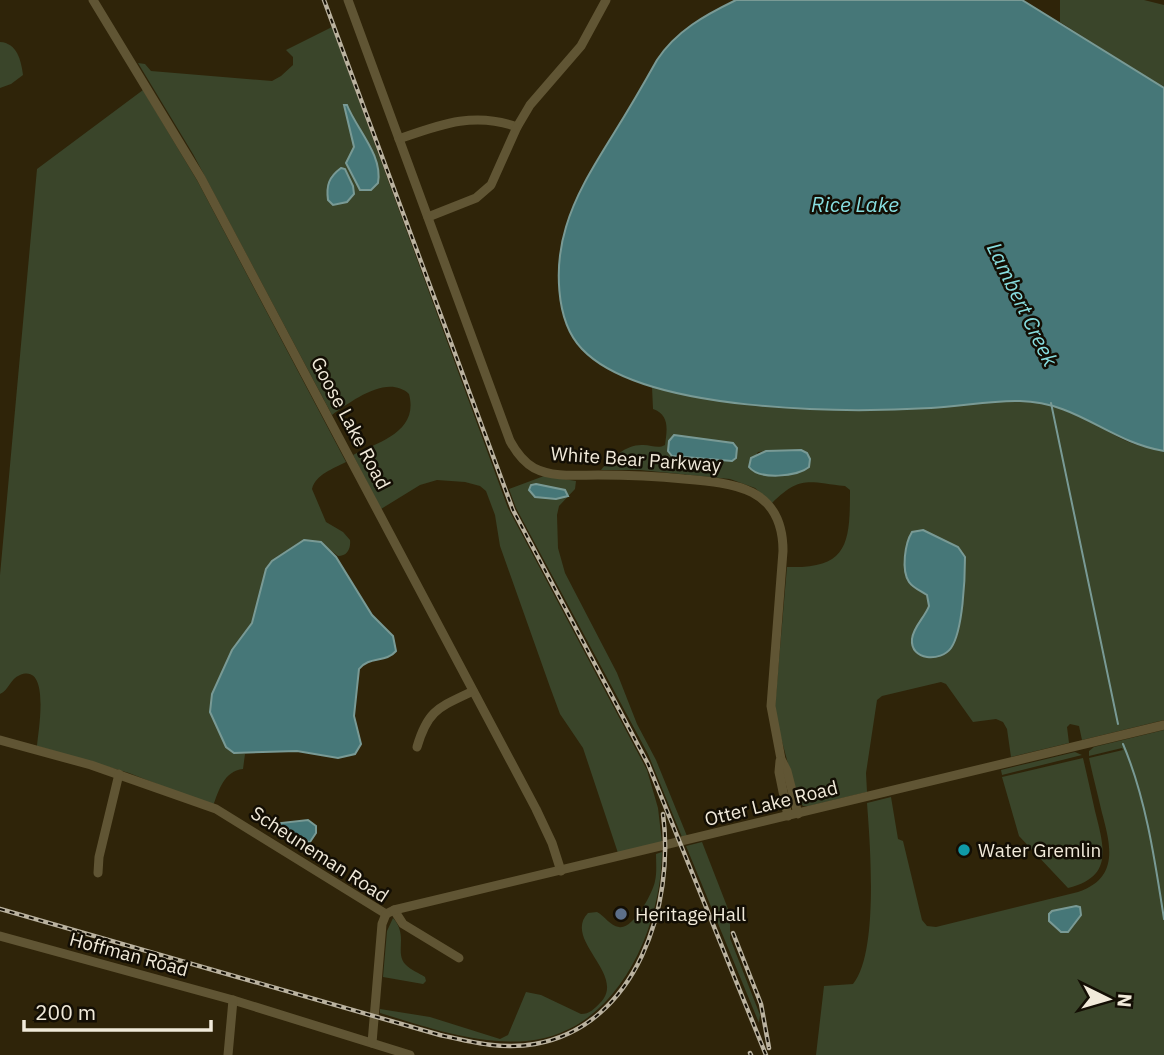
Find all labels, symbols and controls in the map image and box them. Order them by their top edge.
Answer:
water label: Rice Lake [811,190,899,218]
water label: Lambert Creek [981,237,1066,372]
street label: Goose Lake Road [306,353,396,493]
street label: White Bear Parkway [550,441,723,477]
street label: Otter Lake Road [702,775,840,831]
street label: Scheuneman Road [247,800,393,908]
place label: Water Gremlin [978,838,1101,862]
marker: Water Gremlin [956,842,972,858]
place label: Heritage Hall [635,902,746,926]
marker: Heritage Hall [613,906,629,922]
street label: Hoffman Road [67,927,191,981]
north arrow [1073,964,1143,1034]
scale bar [24,988,212,1032]
text: N [1112,993,1137,1008]
text: 200 m [35,998,96,1026]

